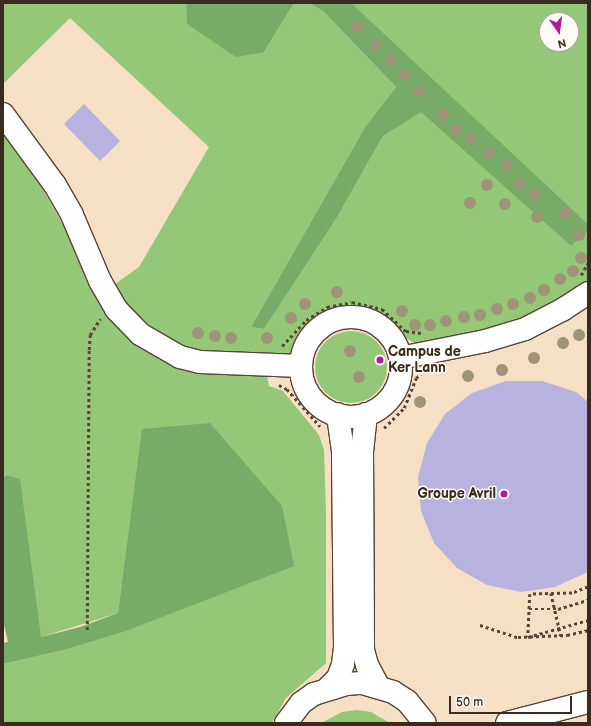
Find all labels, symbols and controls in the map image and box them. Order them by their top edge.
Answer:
north arrow [539,12,579,52]
text: N [556,36,567,50]
place label: Campus de Ker Lann [388,344,461,376]
marker: Campus de Ker Lann [375,355,385,365]
place label: Groupe Avril [417,486,496,502]
marker: Groupe Avril [499,489,509,499]
scale bar [451,688,574,714]
text: 50 m [456,695,483,710]

